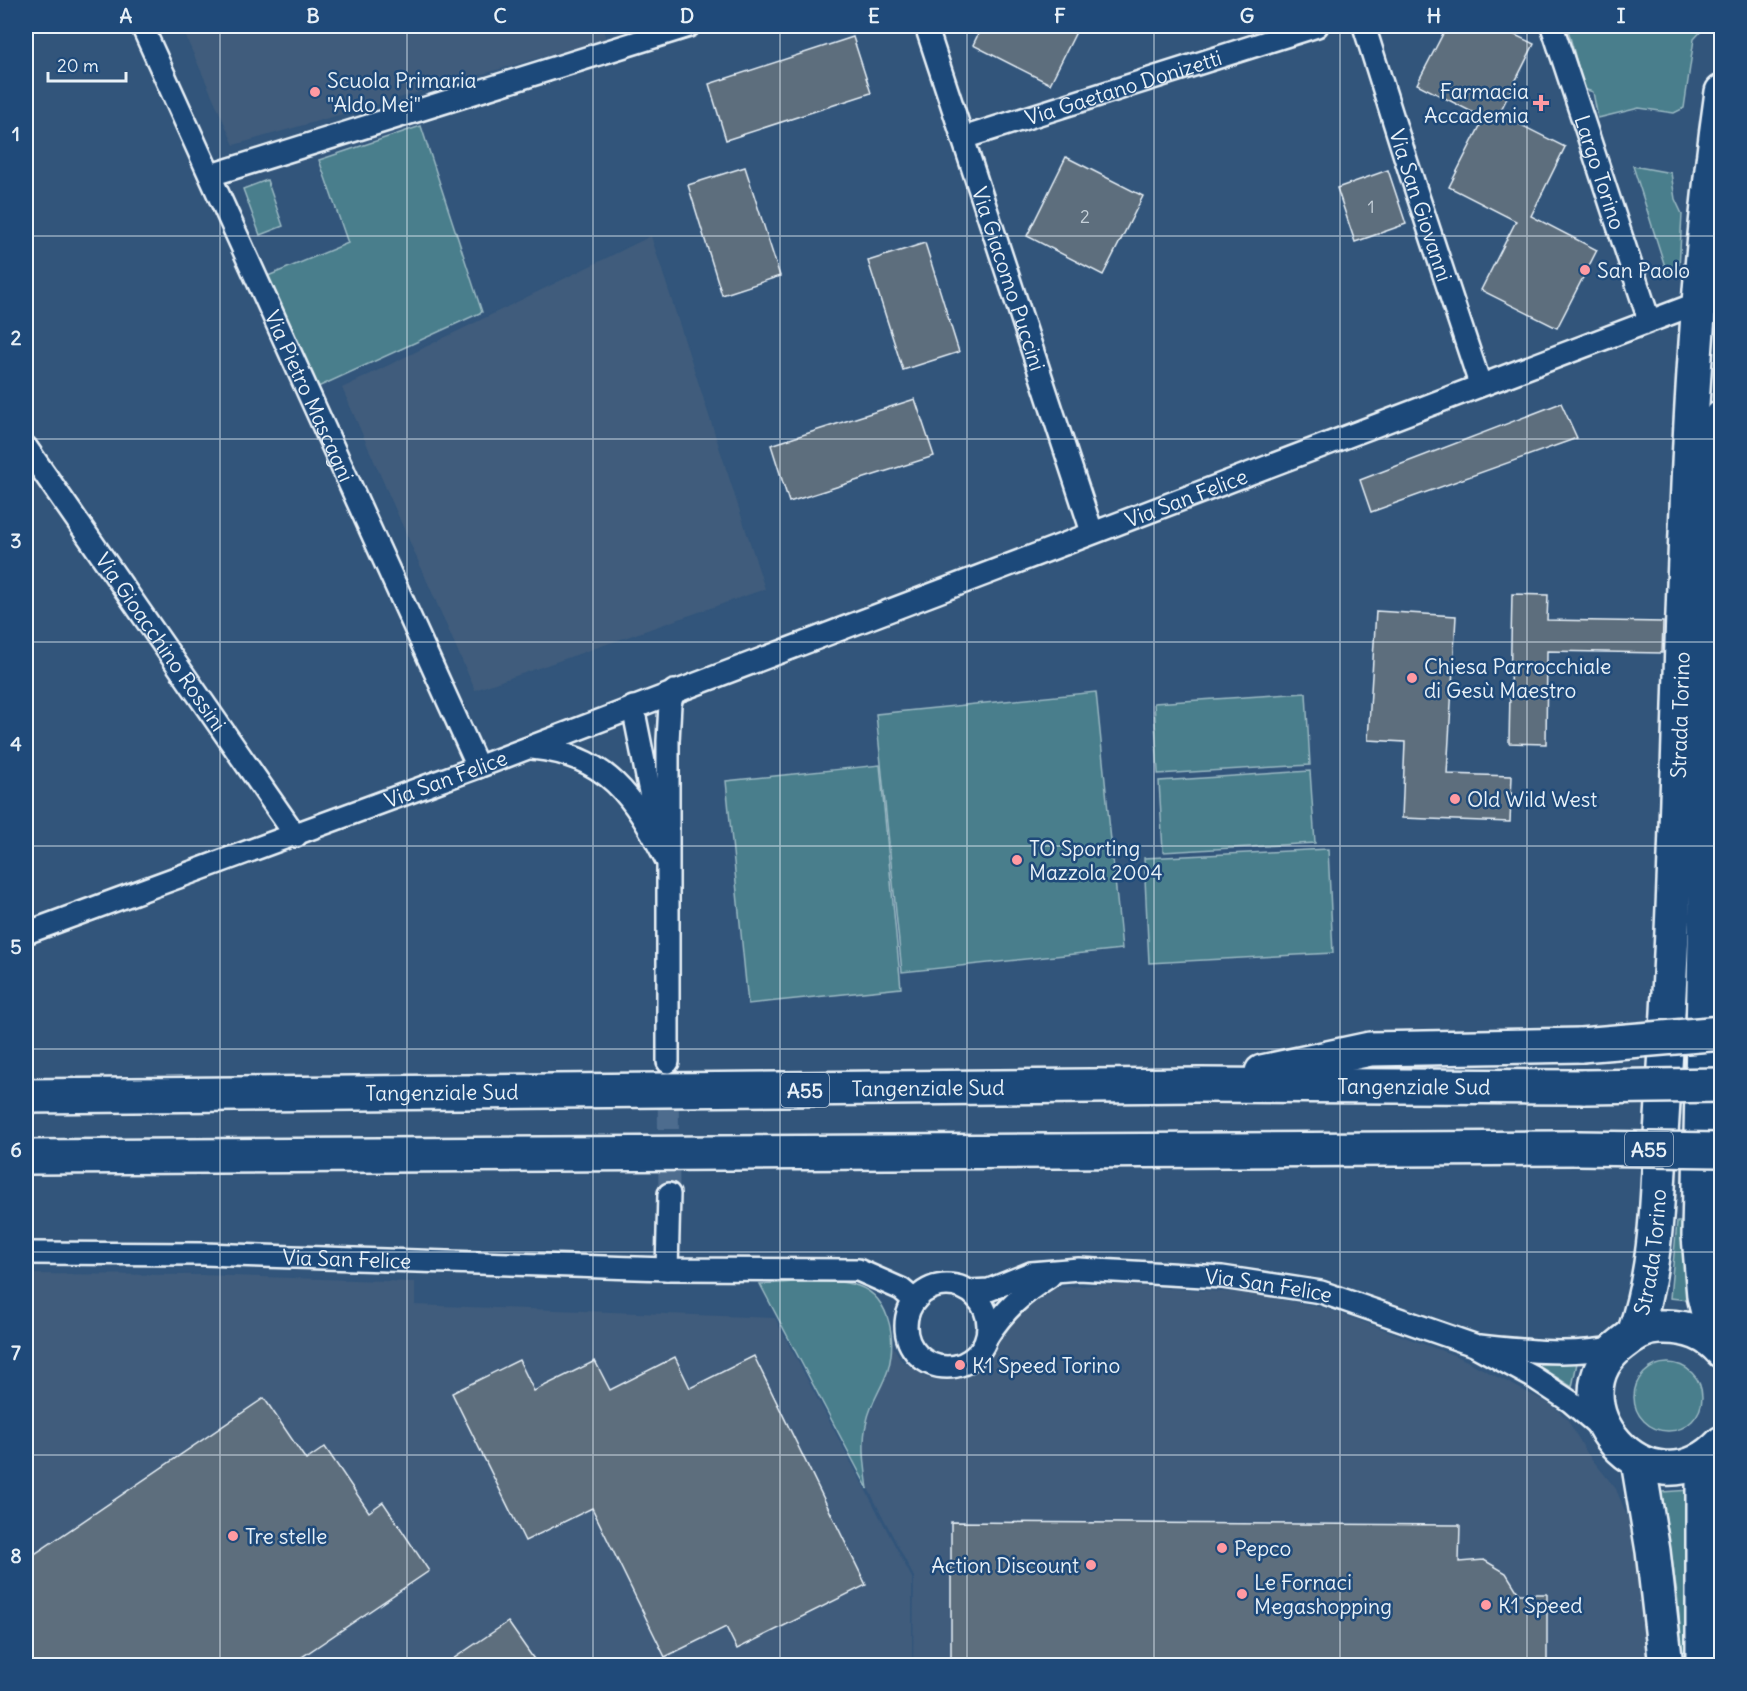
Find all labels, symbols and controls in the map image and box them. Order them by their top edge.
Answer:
text: A [120,3,133,28]
text: B [306,3,320,28]
text: C [493,3,507,28]
text: D [680,3,694,28]
text: E [868,3,880,28]
text: F [1054,3,1066,28]
text: G [1240,3,1254,28]
text: H [1427,3,1441,28]
text: I [1617,3,1626,28]
street label: Via Gaetano Donizetti [1021,44,1225,131]
scale bar [48,45,126,83]
text: 20 m [57,54,99,77]
place label: Scuola Primaria "Aldo Mei" [327,67,477,118]
place label: Farmacia Accademia [1424,78,1529,129]
marker: Scuola Primaria "Aldo Mei" [308,85,322,99]
marker: Farmacia Accademia [1534,96,1548,110]
street label: Largo Torino [1569,112,1632,233]
text: 1 [12,121,20,146]
street label: Via San Giovanni [1384,126,1459,285]
street label: Via Giacomo Puccini [966,183,1052,374]
house number: 1 [1367,195,1375,218]
house number: 2 [1080,205,1090,228]
place label: San Paolo [1597,257,1690,284]
marker: San Paolo [1578,263,1592,277]
street label: Via Pietro Mascagni [259,306,360,486]
text: 2 [11,325,22,350]
street label: Via San Felice [1121,462,1251,533]
text: 3 [10,528,22,553]
street label: Via Gioacchino Rossini [90,547,232,736]
street label: Strada Torino [1664,651,1695,779]
place label: Chiesa Parrocchiale di Gesù Maestro [1424,653,1611,704]
marker: Chiesa Parrocchiale di Gesù Maestro [1405,671,1419,685]
text: 4 [10,731,22,756]
street label: Via San Felice [380,744,511,814]
place label: Old Wild West [1467,786,1597,813]
marker: Old Wild West [1448,792,1462,806]
place label: TO Sporting Mazzola 2004 [1029,835,1163,886]
marker: TO Sporting Mazzola 2004 [1010,853,1024,867]
text: 5 [10,934,22,959]
street label: Tangenziale Sud [1337,1072,1491,1100]
road number: A55 [781,1073,829,1107]
street label: Tangenziale Sud [851,1073,1005,1102]
street label: Tangenziale Sud [365,1078,519,1106]
road number: A55 [1625,1132,1673,1166]
text: 6 [10,1137,22,1162]
street label: Strada Torino [1627,1188,1672,1318]
street label: Via San Felice [282,1243,412,1274]
street label: Via San Felice [1204,1263,1336,1309]
text: 7 [11,1340,21,1365]
place label: K1 Speed Torino [972,1352,1120,1379]
marker: K1 Speed Torino [953,1358,967,1372]
place label: Tre stelle [245,1523,327,1550]
marker: Tre stelle [226,1529,240,1543]
place label: Pepco [1234,1535,1291,1562]
marker: Pepco [1215,1541,1229,1555]
text: 8 [10,1543,22,1568]
place label: Action Discount [931,1552,1079,1579]
marker: Action Discount [1084,1558,1098,1572]
place label: Le Fornaci Megashopping [1254,1569,1392,1620]
marker: Le Fornaci Megashopping [1235,1587,1249,1601]
place label: K1 Speed [1498,1592,1583,1619]
marker: K1 Speed [1479,1598,1493,1612]

